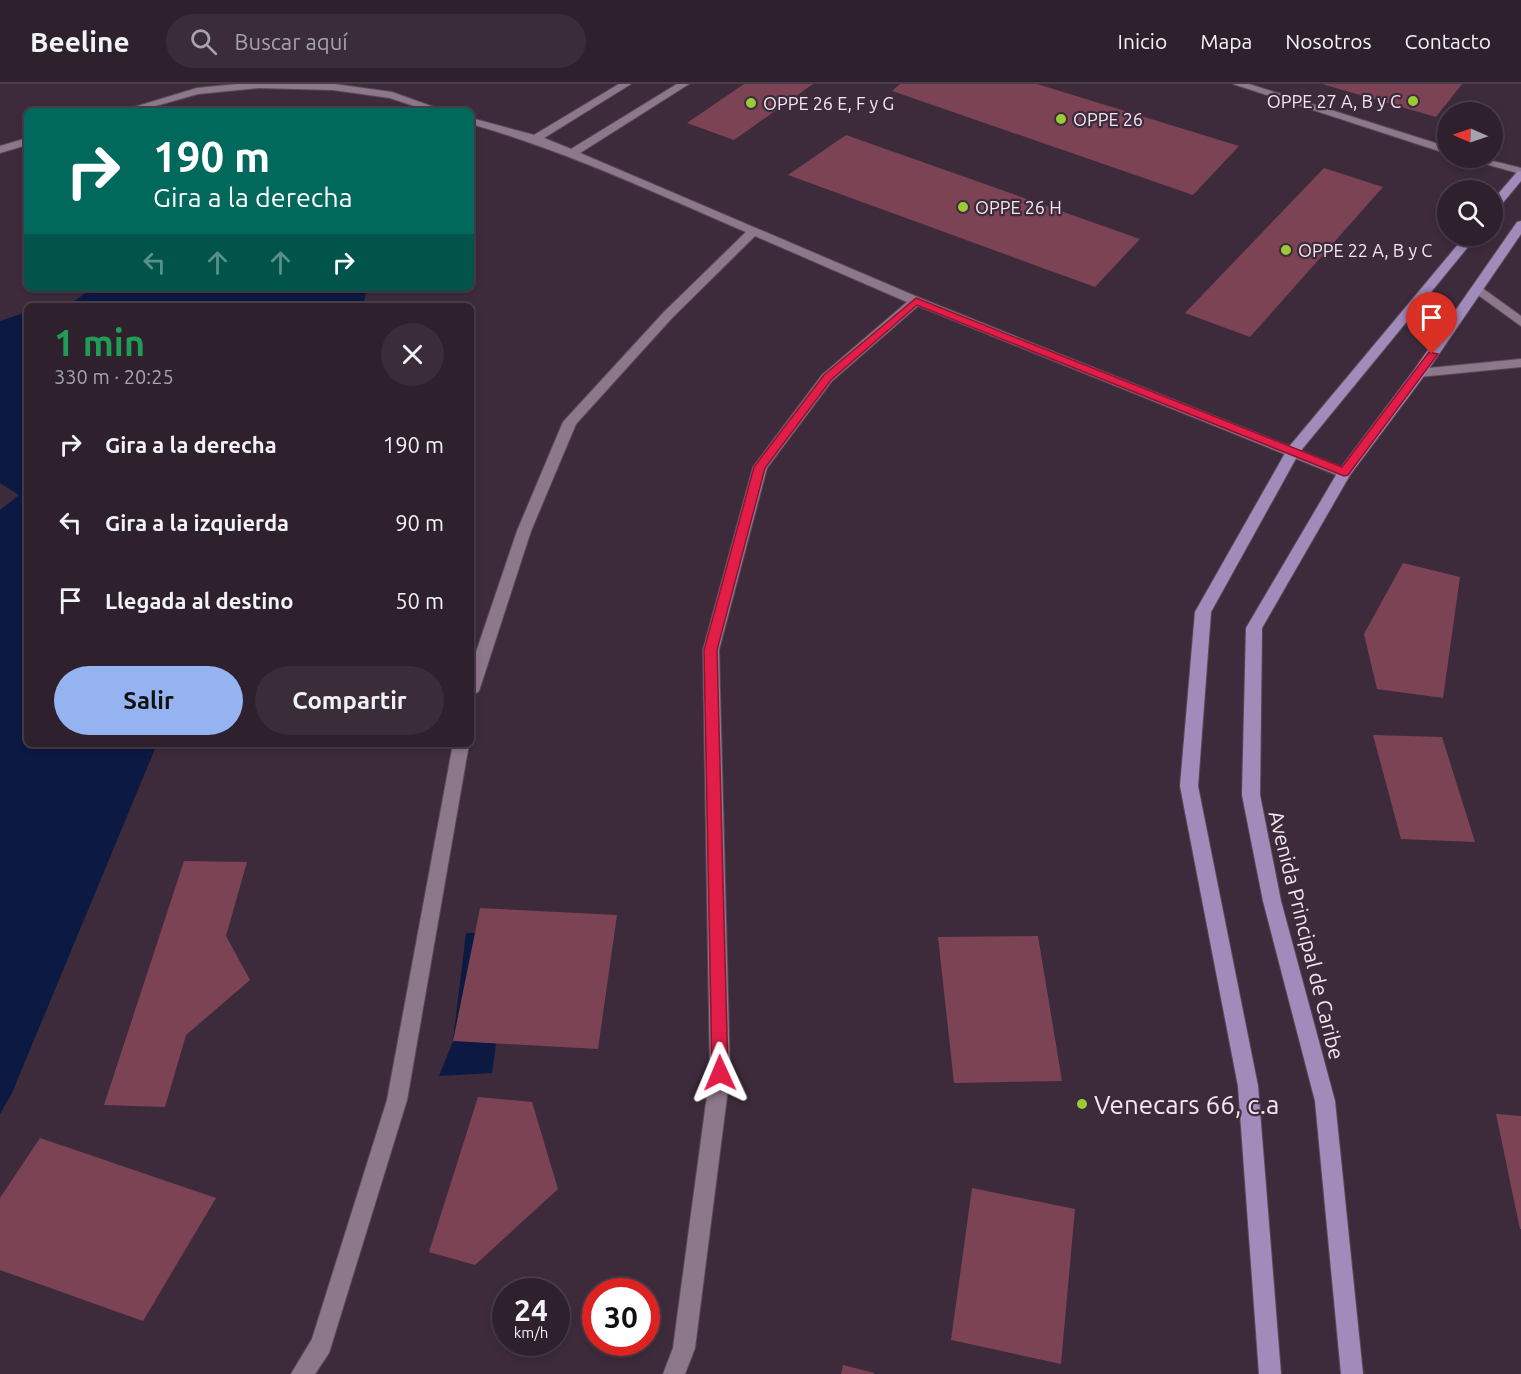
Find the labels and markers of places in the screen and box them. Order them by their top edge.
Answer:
place label: OPPE 27 A, B y C [1267,91,1401,111]
place label: OPPE 26 E, F y G [763,93,894,113]
marker: OPPE 27 A, B y C [1406,94,1420,108]
marker: OPPE 26 E, F y G [744,96,758,110]
place label: OPPE 26 [1073,109,1143,129]
marker: OPPE 26 [1054,112,1068,126]
place label: OPPE 26 H [975,197,1062,217]
marker: OPPE 26 H [956,200,970,214]
place label: OPPE 22 A, B y C [1298,240,1432,260]
marker: OPPE 22 A, B y C [1279,243,1293,257]
pin [1406,292,1457,354]
place label: Venecars 66, c.a [1094,1090,1279,1119]
marker: Venecars 66, c.a [1075,1097,1089,1111]

